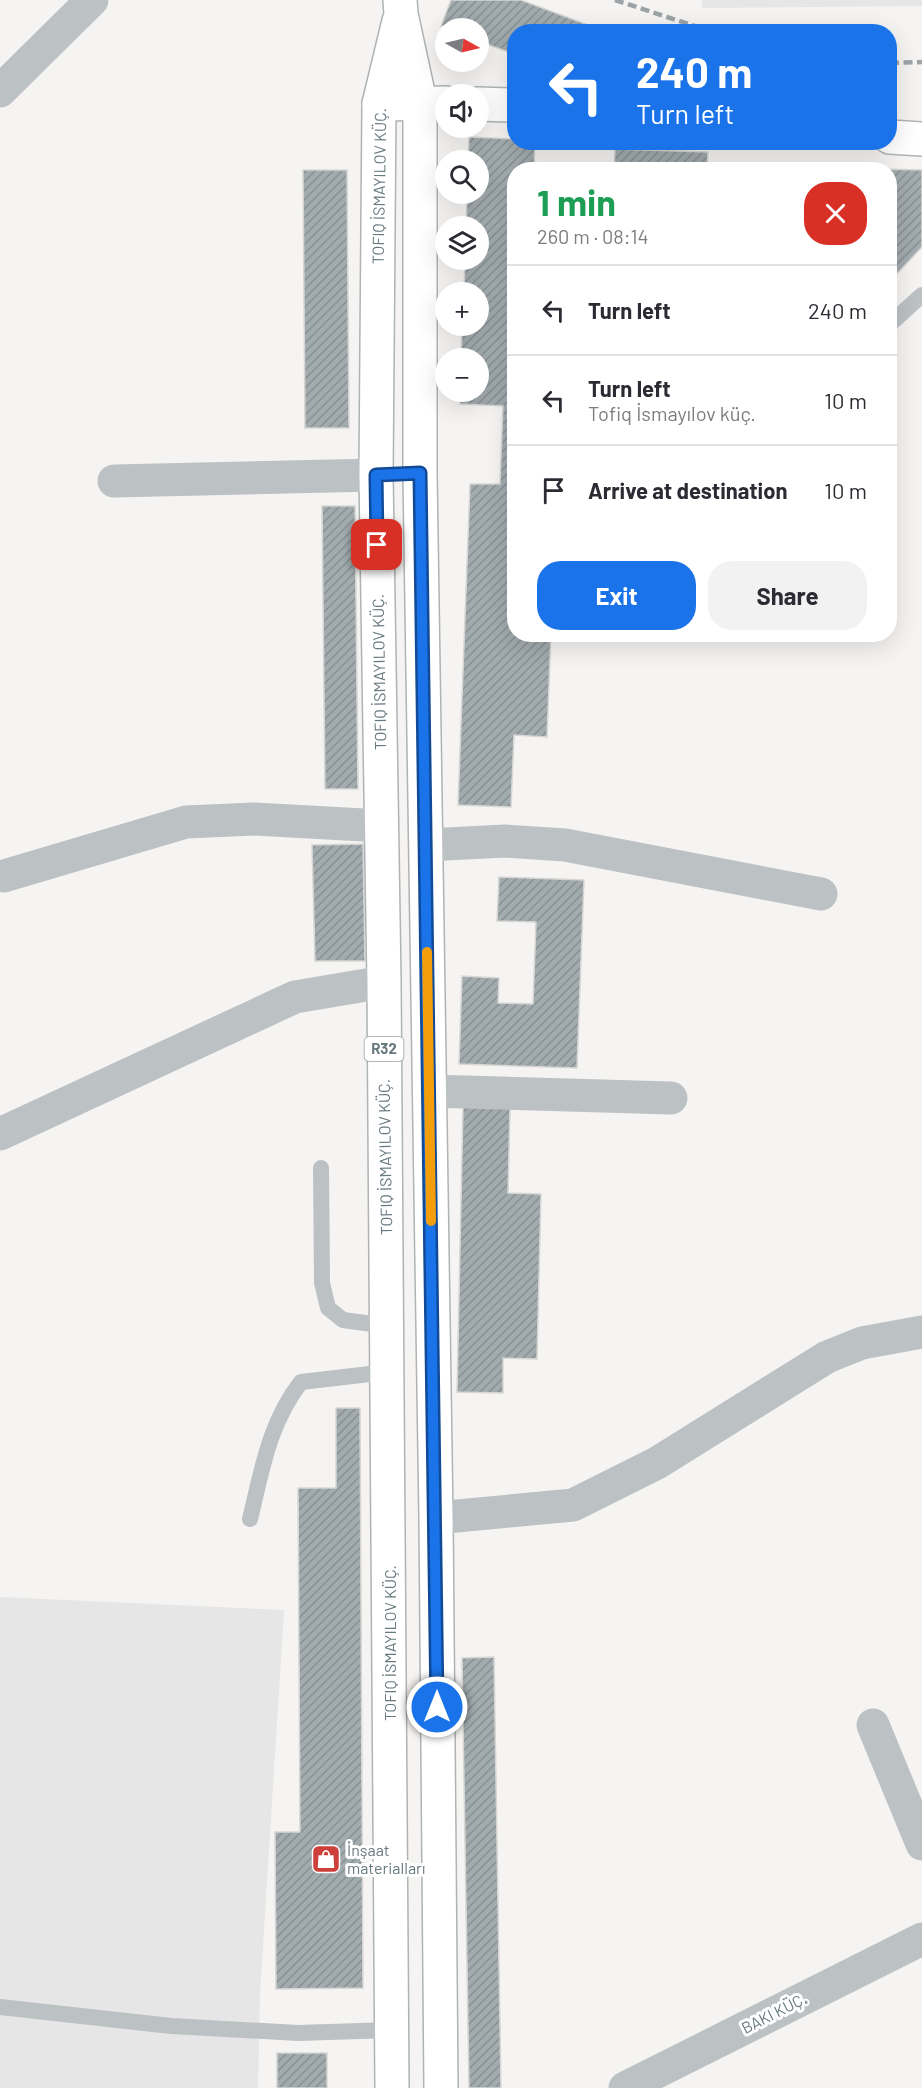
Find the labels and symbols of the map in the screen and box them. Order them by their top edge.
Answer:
north arrow [435,18,489,72]
street label: TOFIQ İSMAYILOV KÜÇ. [368,108,389,264]
pin [351,519,402,570]
street label: TOFIQ İSMAYILOV KÜÇ. [368,594,389,750]
road number: R32 [364,1037,404,1061]
street label: TOFIQ İSMAYILOV KÜÇ. [374,1079,395,1235]
street label: TOFIQ İSMAYILOV KÜÇ. [380,1565,399,1721]
position arrow [405,1675,469,1739]
place label: İnşaat materialları [347,1840,425,1877]
shop icon: İnşaat materialları [310,1843,342,1875]
street label: BAKI KÜÇ. [738,1988,809,2037]

